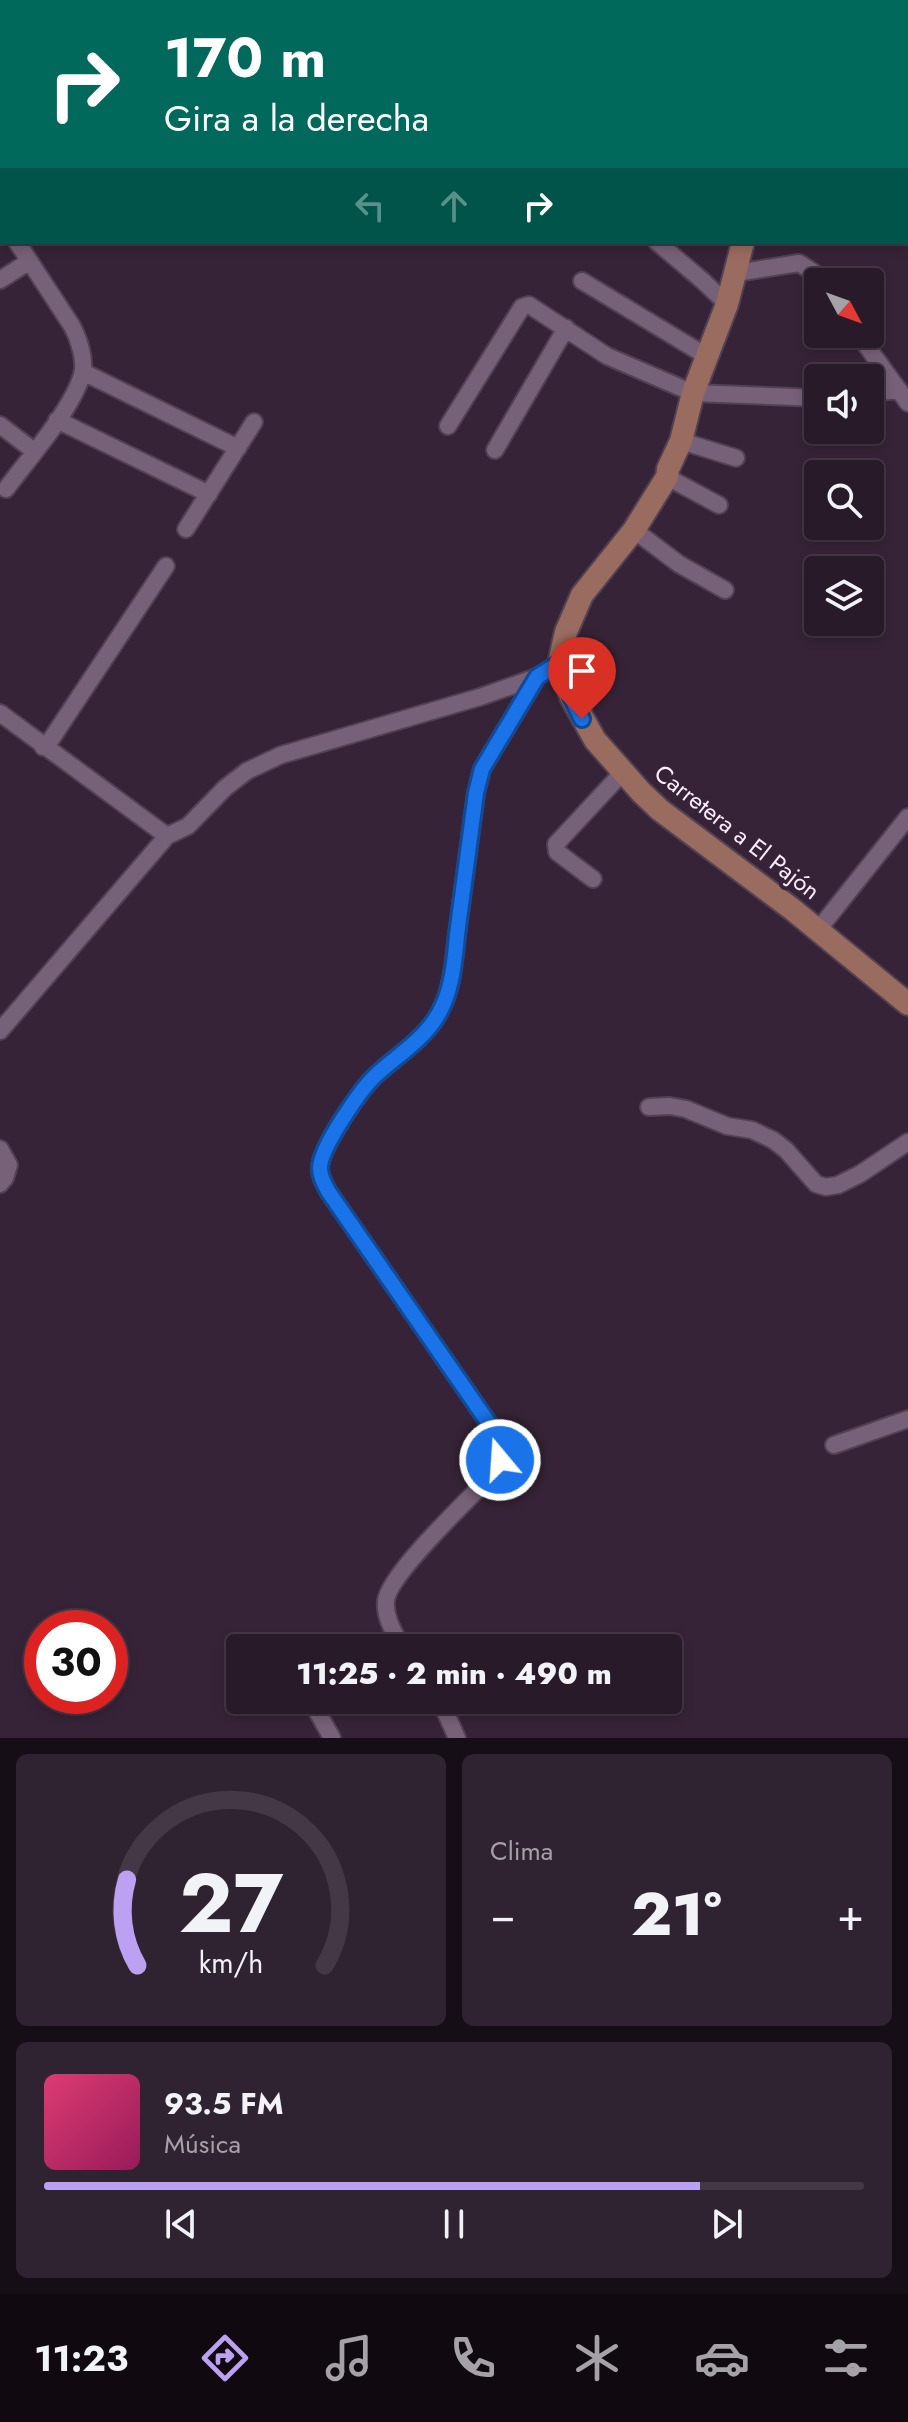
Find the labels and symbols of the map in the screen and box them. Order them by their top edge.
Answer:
north arrow [804,268,884,348]
pin [548,637,616,719]
street label: Carretera a El Pajón [647,756,828,908]
position arrow [458,1418,542,1502]
speed limit sign: 30 [24,1610,128,1714]

